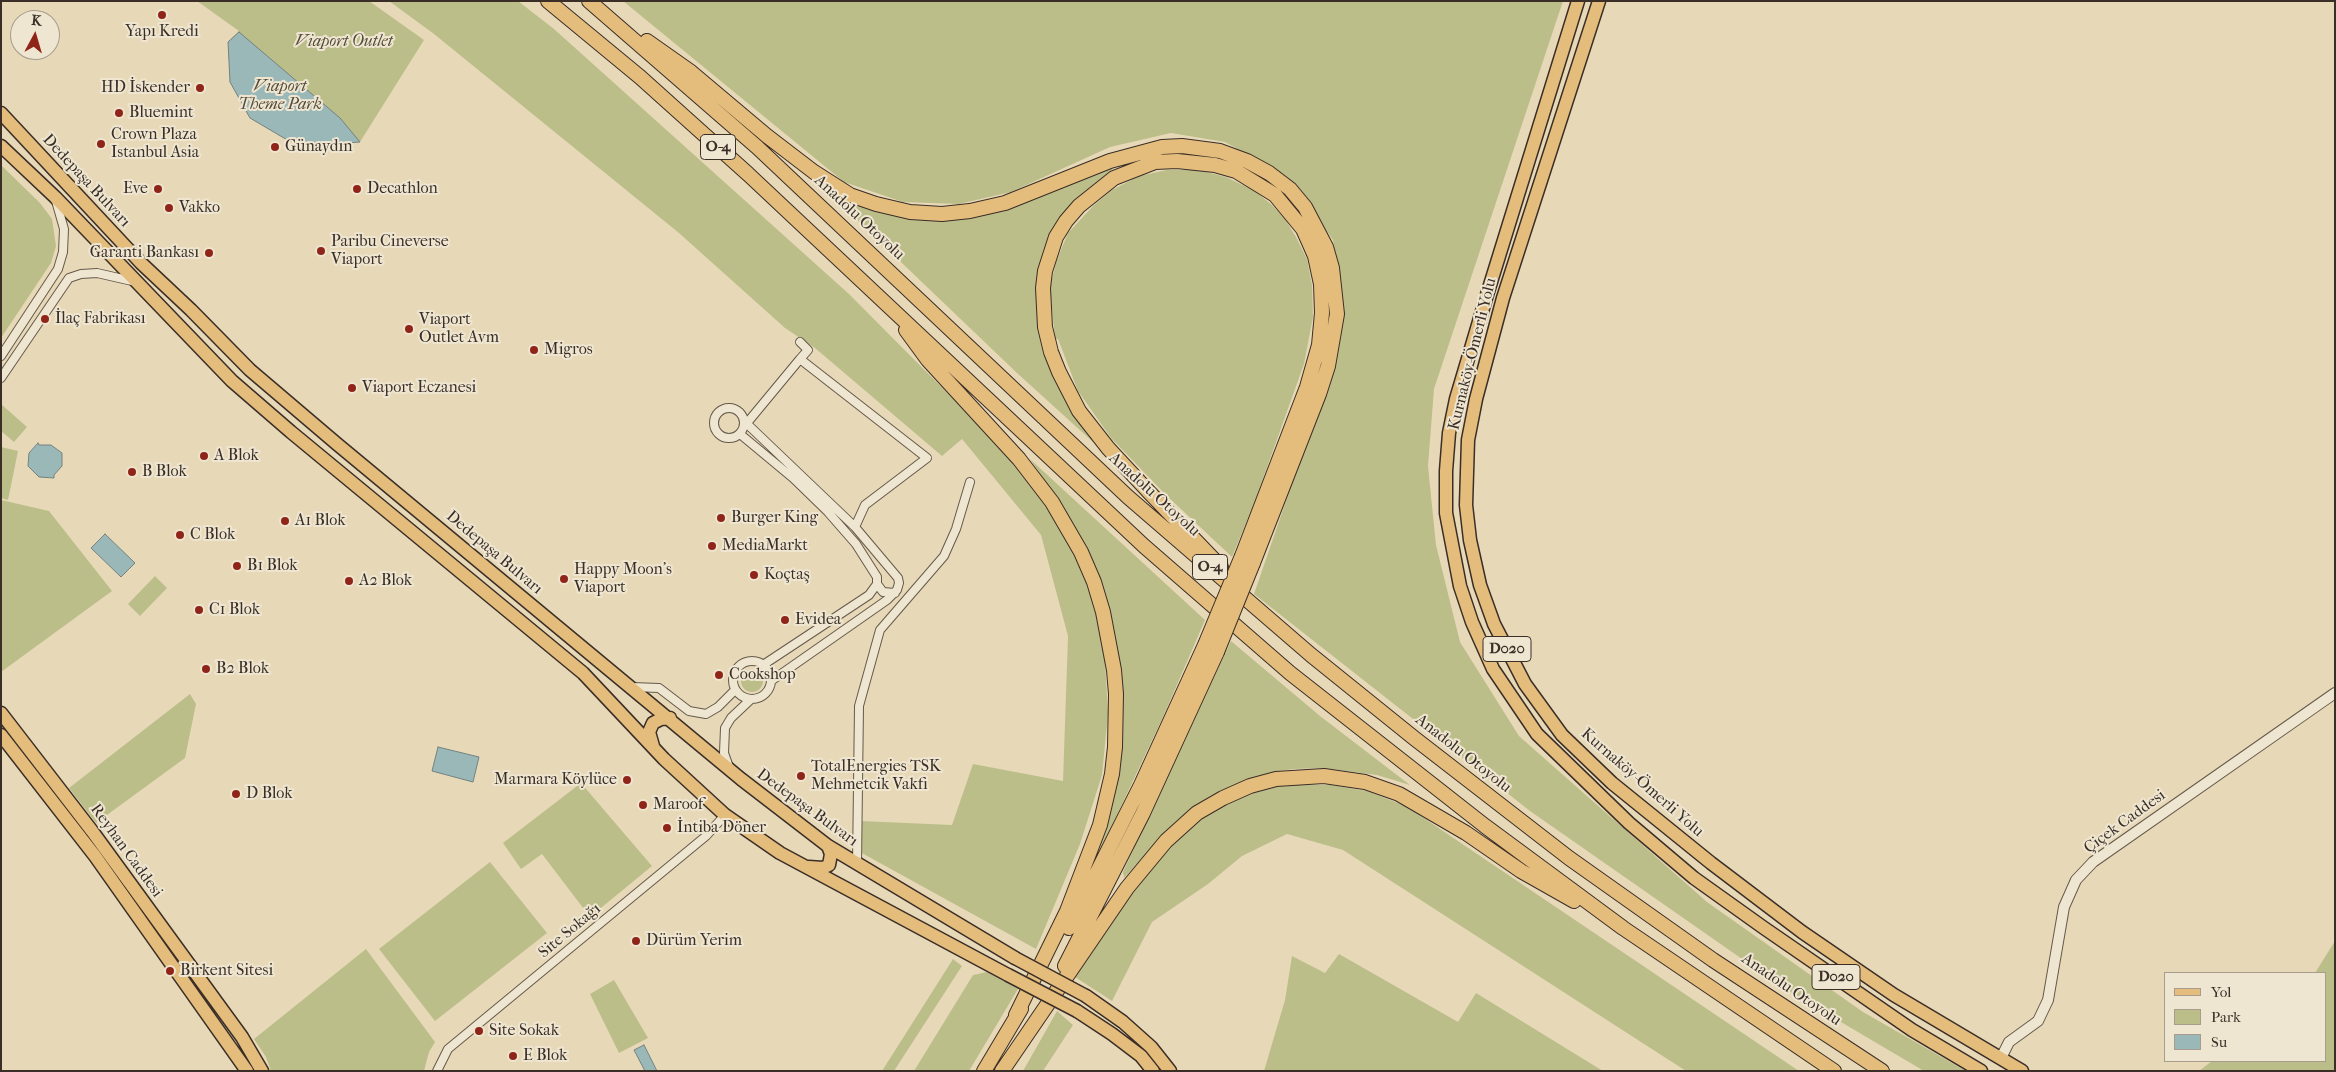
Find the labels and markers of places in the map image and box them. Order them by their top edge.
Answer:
marker: Yapı Kredi [156,9,168,21]
place label: Yapı Kredi [125,22,199,42]
place label: HD İskender [101,78,190,98]
marker: HD İskender [194,82,206,94]
place label: Bluemint [129,103,194,123]
marker: Bluemint [113,107,125,119]
place label: Crown Plaza Istanbul Asia [111,125,199,163]
place label: Günaydın [285,137,353,157]
marker: Crown Plaza Istanbul Asia [95,138,107,150]
marker: Günaydın [269,141,281,153]
place label: Eve [123,179,148,199]
place label: Decathlon [367,179,438,199]
marker: Eve [152,183,164,195]
marker: Decathlon [351,183,363,195]
place label: Vakko [179,198,220,218]
marker: Vakko [163,202,175,214]
place label: Paribu Cineverse Viaport [331,232,449,270]
place label: Garanti Bankası [90,243,199,263]
marker: Paribu Cineverse Viaport [315,245,327,257]
marker: Garanti Bankası [203,247,215,259]
place label: İlaç Fabrikası [55,309,145,329]
place label: Viaport Outlet Avm [419,310,499,348]
marker: İlaç Fabrikası [39,313,51,325]
marker: Viaport Outlet Avm [403,323,415,335]
place label: Migros [544,340,593,360]
marker: Migros [528,344,540,356]
place label: Viaport Eczanesi [362,378,476,398]
marker: Viaport Eczanesi [346,382,358,394]
place label: A Blok [214,446,259,466]
marker: A Blok [198,450,210,462]
place label: B Blok [142,462,187,482]
marker: B Blok [126,466,138,478]
place label: Burger King [731,508,818,528]
place label: A1 Blok [295,511,345,531]
marker: Burger King [715,512,727,524]
marker: A1 Blok [279,515,291,527]
place label: C Blok [190,525,235,545]
marker: C Blok [174,529,186,541]
place label: MediaMarkt [722,536,808,556]
marker: MediaMarkt [706,540,718,552]
place label: B1 Blok [247,556,298,576]
marker: B1 Blok [231,560,243,572]
place label: Happy Moon's Viaport [574,560,672,598]
place label: Koçtaş [764,565,810,585]
marker: Koçtaş [748,569,760,581]
place label: A2 Blok [359,571,412,591]
marker: Happy Moon's Viaport [558,573,570,585]
marker: A2 Blok [343,575,355,587]
place label: C1 Blok [209,600,260,620]
marker: C1 Blok [193,604,205,616]
place label: Evidea [795,610,841,630]
marker: Evidea [779,614,791,626]
place label: B2 Blok [216,659,269,679]
marker: B2 Blok [200,663,212,675]
place label: Cookshop [729,665,796,685]
marker: Cookshop [713,669,725,681]
place label: TotalEnergies TSK Mehmetcik Vakfı [811,757,941,795]
place label: Marmara Köylüce [494,770,617,790]
marker: TotalEnergies TSK Mehmetcik Vakfı [795,770,807,782]
marker: Marmara Köylüce [621,774,633,786]
place label: D Blok [246,784,293,804]
marker: D Blok [230,788,242,800]
place label: Maroof [653,795,703,815]
marker: Maroof [637,799,649,811]
place label: İntiba Döner [677,818,766,838]
marker: İntiba Döner [661,822,673,834]
place label: Dürüm Yerim [646,931,742,951]
marker: Dürüm Yerim [630,935,642,947]
place label: Birkent Sitesi [180,961,273,981]
marker: Birkent Sitesi [164,965,176,977]
place label: Site Sokak [489,1021,559,1041]
marker: Site Sokak [473,1025,485,1037]
place label: E Blok [523,1046,567,1066]
marker: E Blok [507,1050,519,1062]

